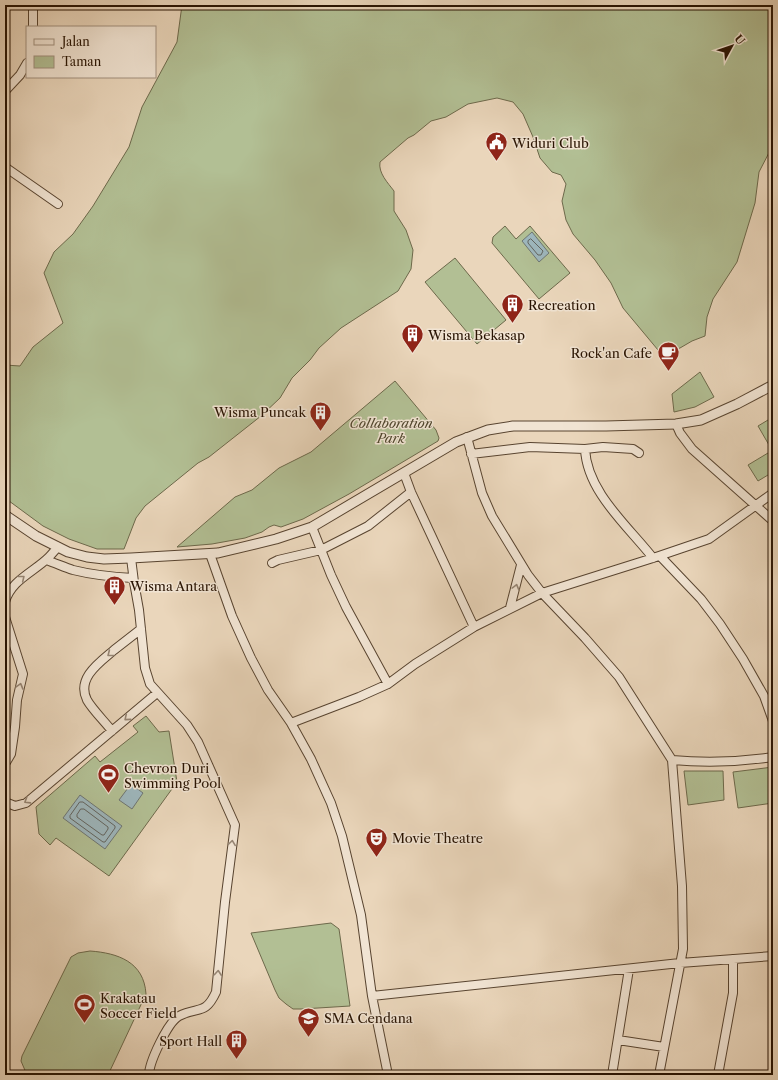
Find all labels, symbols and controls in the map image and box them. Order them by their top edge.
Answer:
legend [26,26,156,78]
north arrow [712,26,752,66]
text: U [731,32,748,48]
text: Jalan [60,34,90,49]
text: Taman [62,54,102,69]
public building icon: Widuri Club [483,130,509,163]
place label: Widuri Club [511,135,589,151]
building icon: Recreation [500,292,526,325]
place label: Recreation [528,297,596,313]
building icon: Wisma Bekasap [400,322,426,355]
place label: Wisma Bekasap [427,327,525,343]
cafe icon: Rock'an Cafe [655,340,681,373]
place label: Rock'an Cafe [571,345,652,361]
building icon: Wisma Puncak [308,399,334,432]
place label: Wisma Puncak [213,404,306,420]
park label: Collaboration Park [350,415,433,446]
building icon: Wisma Antara [102,573,128,606]
one-way arrow [18,576,25,583]
place label: Wisma Antara [129,578,217,594]
one-way arrow [511,583,519,590]
one-way arrow [108,649,115,656]
one-way arrow [16,683,24,689]
one-way arrow [125,714,132,721]
place label: Chevron Duri Swimming Pool [124,760,221,791]
sports icon: Chevron Duri Swimming Pool [96,762,122,795]
one-way arrow [24,796,31,804]
theatre icon: Movie Theatre [363,825,389,858]
place label: Movie Theatre [392,830,483,846]
one-way arrow [227,840,236,847]
one-way arrow [213,970,222,976]
place label: Krakatau Soccer Field [100,990,177,1021]
sports icon: Krakatau Soccer Field [72,992,98,1025]
school or university icon: SMA Cendana [295,1005,321,1038]
place label: SMA Cendana [324,1010,413,1026]
building icon: Sport Hall [224,1028,250,1061]
place label: Sport Hall [159,1033,222,1049]

